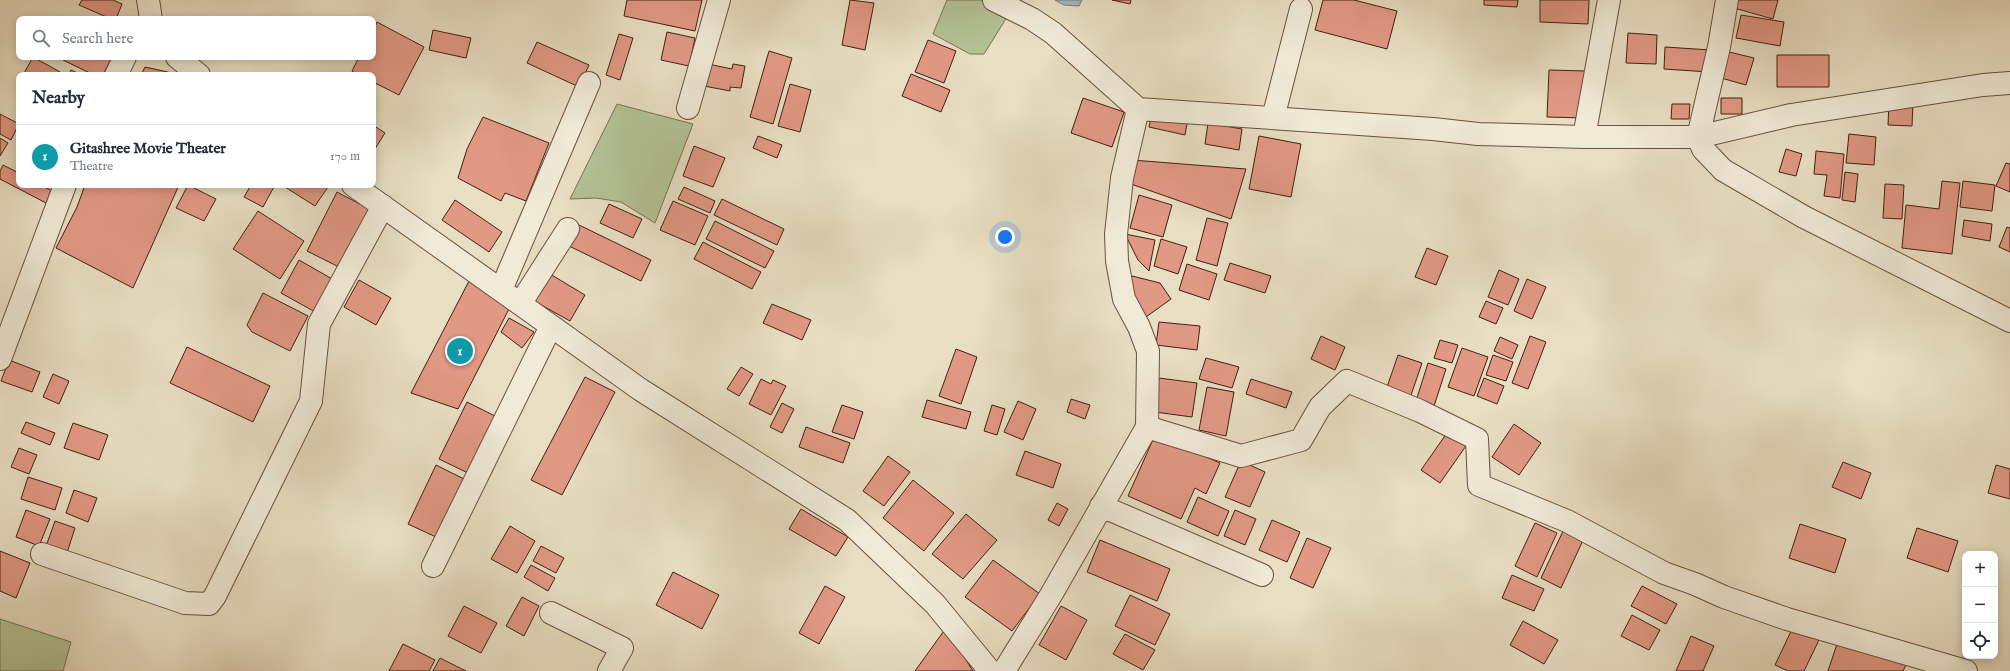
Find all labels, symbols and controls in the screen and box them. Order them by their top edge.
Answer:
search box [16,16,376,60]
icon: search [30,27,52,49]
text: Search here [62,29,133,48]
text: Nearby [32,88,85,109]
text: Gitashree Movie Theater [70,139,226,158]
text: 1 [43,148,47,165]
text: 170 m [330,148,360,165]
text: Theatre [70,158,113,175]
your location [995,227,1015,247]
pin: 1 [447,336,473,366]
map controls [1962,551,1998,659]
button: + [1962,551,1998,587]
button: − [1962,587,1998,623]
button: locate [1962,623,1998,659]

